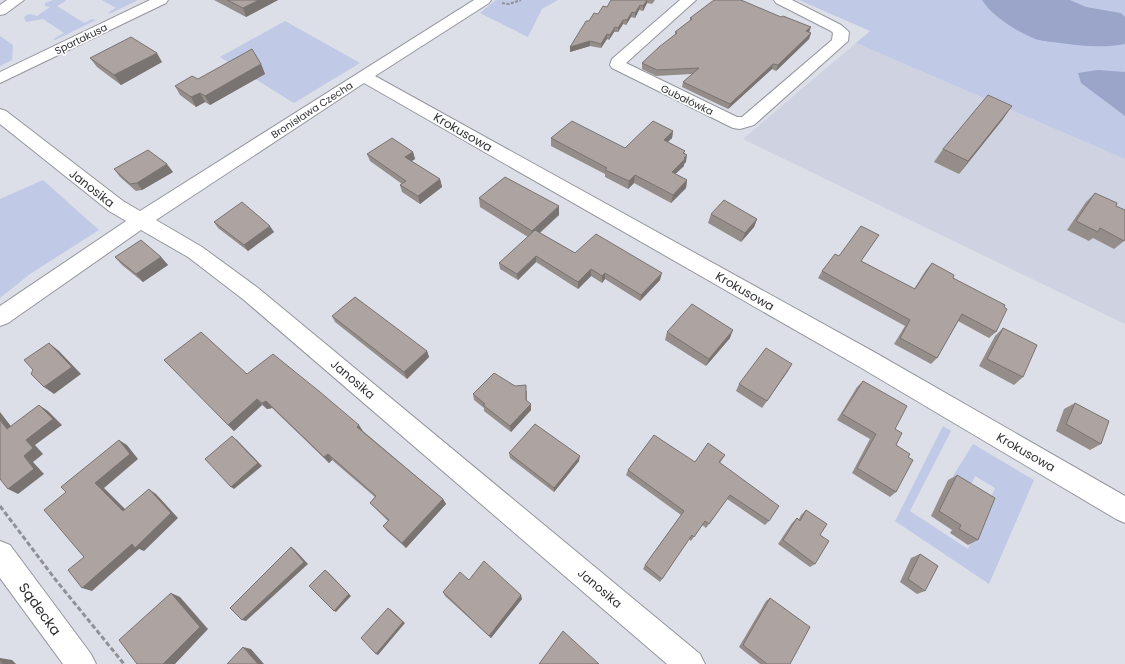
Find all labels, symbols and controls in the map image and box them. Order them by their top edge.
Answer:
street label: Spartakusa [52,20,110,58]
street label: Bronisława Czecha [268,78,356,142]
street label: Gubałówka [658,81,716,119]
street label: Krokusowa [431,108,495,156]
street label: Janosika [66,165,118,211]
street label: Krokusowa [713,267,777,315]
street label: Janosika [327,355,379,403]
street label: Krokusowa [994,428,1058,476]
street label: Janosika [574,564,626,612]
street label: Sądecka [14,578,66,640]

